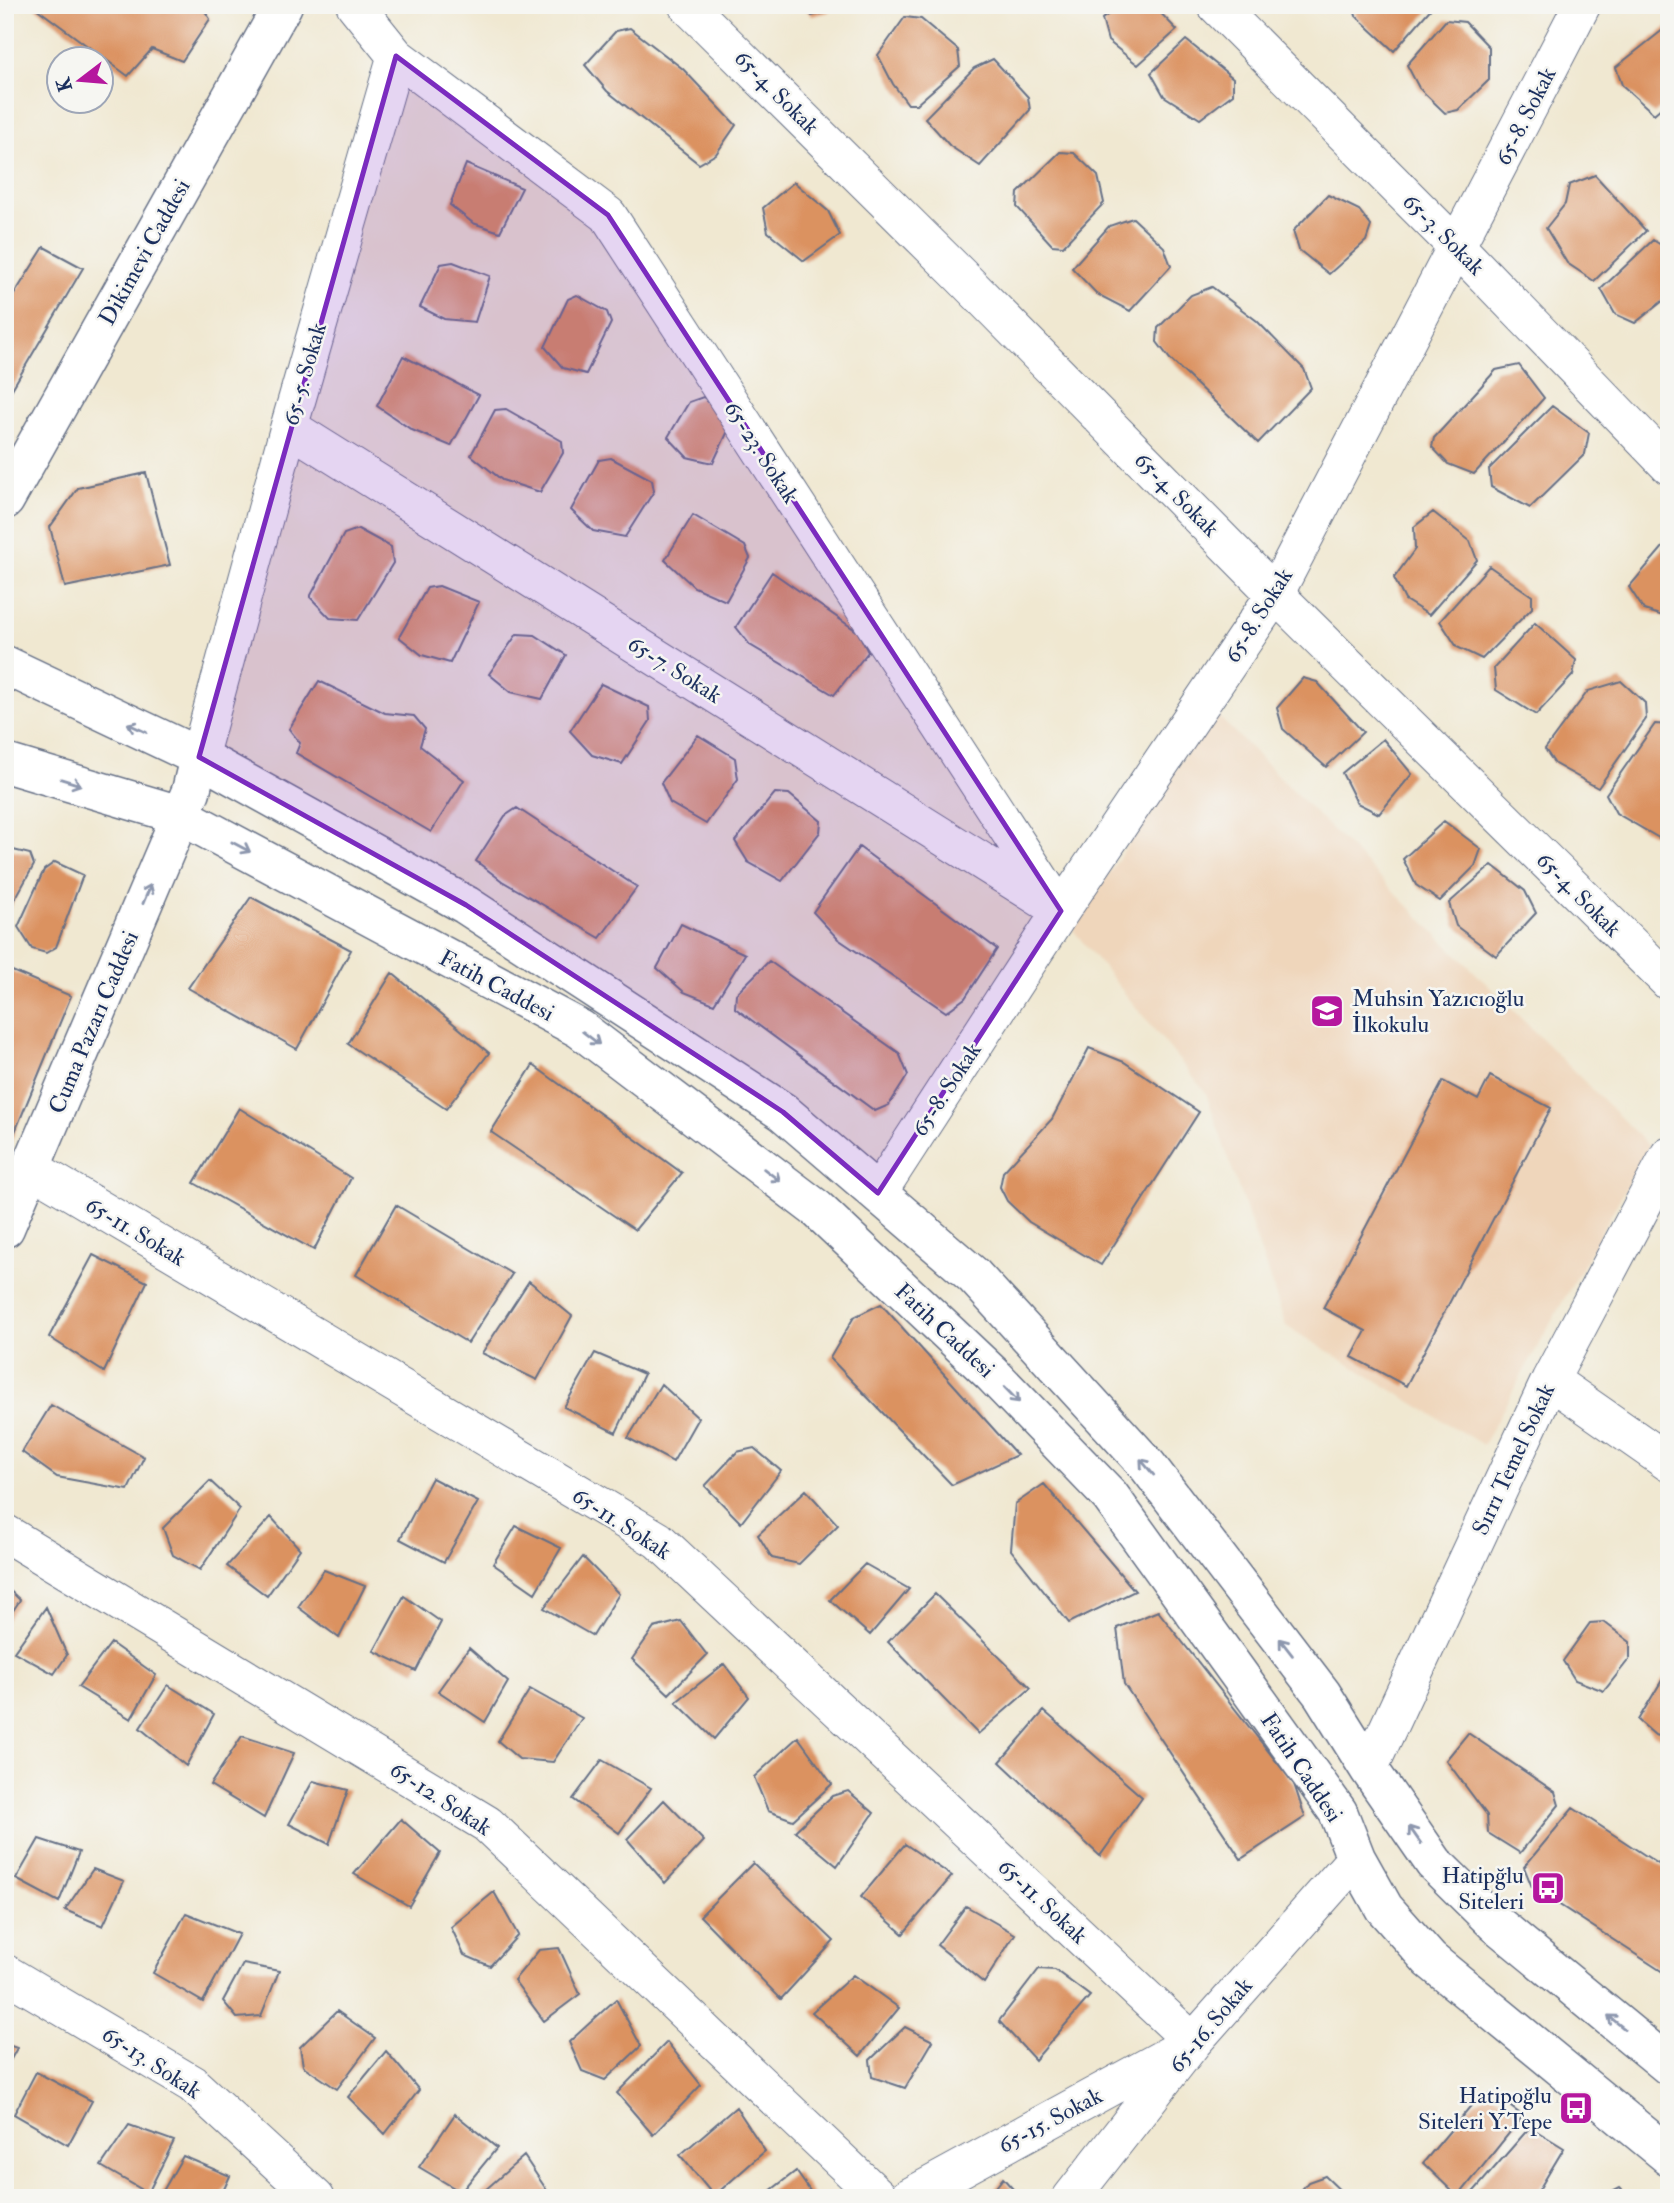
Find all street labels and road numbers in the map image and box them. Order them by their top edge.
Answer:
street label: 65-4. Sokak [728,44,825,141]
street label: 65-8. Sokak [1488,62,1563,170]
street label: Dikimevi Caddesi [92,174,197,330]
street label: 65-3. Sokak [1396,187,1491,282]
street label: 65-5. Sokak [276,319,333,429]
street label: 65-23. Sokak [718,396,805,509]
street label: 65-4. Sokak [1128,446,1225,543]
street label: 65-8. Sokak [1218,562,1299,668]
street label: 65-7. Sokak [622,629,727,710]
street label: 65-4. Sokak [1530,846,1627,943]
street label: Cuma Pazarı Caddesi [42,926,145,1118]
street label: Fatih Caddesi [434,943,559,1028]
street label: 65-8. Sokak [905,1037,988,1142]
street label: 65-11. Sokak [80,1190,191,1273]
street label: Fatih Caddesi [889,1277,1001,1384]
street label: Sırrı Temel Sokak [1466,1379,1561,1540]
street label: 65-11. Sokak [567,1481,677,1566]
street label: Fatih Caddesi [1254,1707,1349,1828]
street label: 65-12. Sokak [384,1755,497,1842]
street label: 65-11. Sokak [992,1852,1094,1950]
street label: 65-16. Sokak [1162,1972,1259,2079]
street label: 65-13. Sokak [97,2020,207,2105]
street label: 65-15. Sokak [993,2081,1107,2160]

